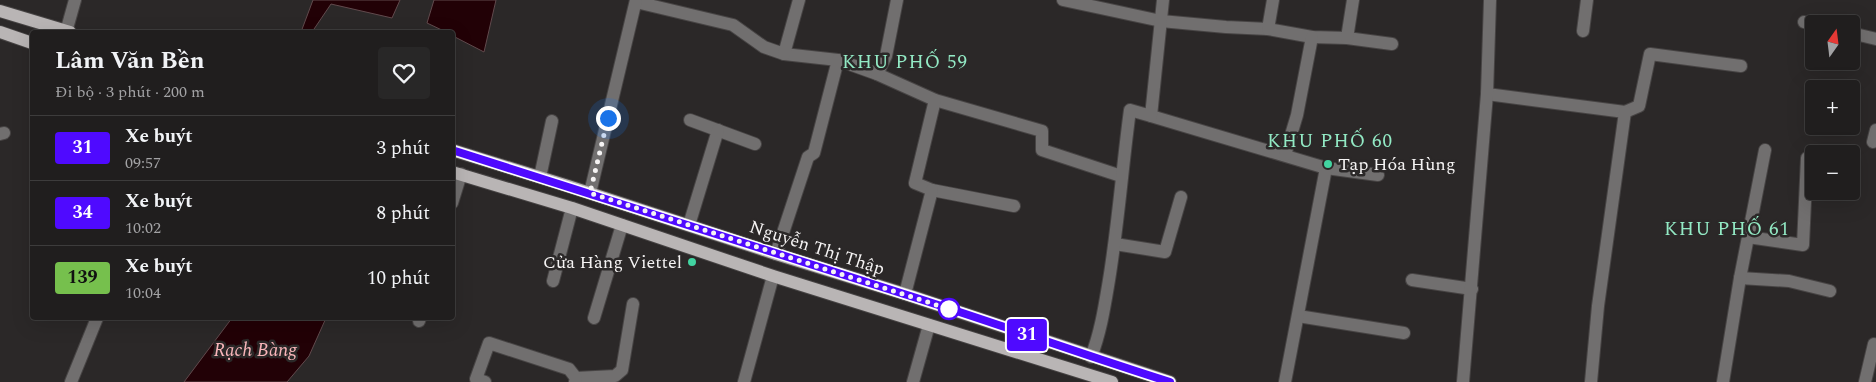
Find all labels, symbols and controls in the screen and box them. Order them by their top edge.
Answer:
north arrow [1805,15,1860,70]
map controls [1805,15,1860,200]
text: Lâm Văn Bền [55,43,205,79]
button: heart [378,47,430,99]
district label: KHU PHỐ 59 [842,48,968,77]
text: Đi bộ · 3 phút · 200 m [55,80,205,104]
button: + [1805,80,1860,135]
your location [596,106,621,131]
text: Xe buýt [125,122,193,151]
district label: KHU PHỐ 60 [1267,127,1393,156]
text: 31 [72,134,93,161]
text: 3 phút [377,134,430,163]
button: − [1805,145,1860,200]
text: 09:57 [125,151,161,175]
place label: Tạp Hóa Hùng [1338,151,1456,178]
marker: Tạp Hóa Hùng [1322,158,1334,170]
text: Xe buýt [125,187,193,216]
text: 34 [72,199,93,226]
text: 8 phút [377,199,430,228]
street label: Nguyễn Thị Thập [746,213,888,283]
district label: KHU PHỐ 61 [1664,215,1790,244]
text: 10:02 [125,216,161,240]
place label: Cửa Hàng Viettel [543,249,682,276]
text: Xe buýt [125,252,193,281]
marker: Cửa Hàng Viettel [686,256,698,268]
text: 139 [67,264,98,291]
text: 10 phút [367,264,430,293]
text: 10:04 [125,281,161,305]
unlabelled marker [938,298,960,320]
line badge: 31 [1004,319,1050,351]
text: 31 [1017,321,1037,348]
water label: Rạch Bàng [213,336,297,365]

